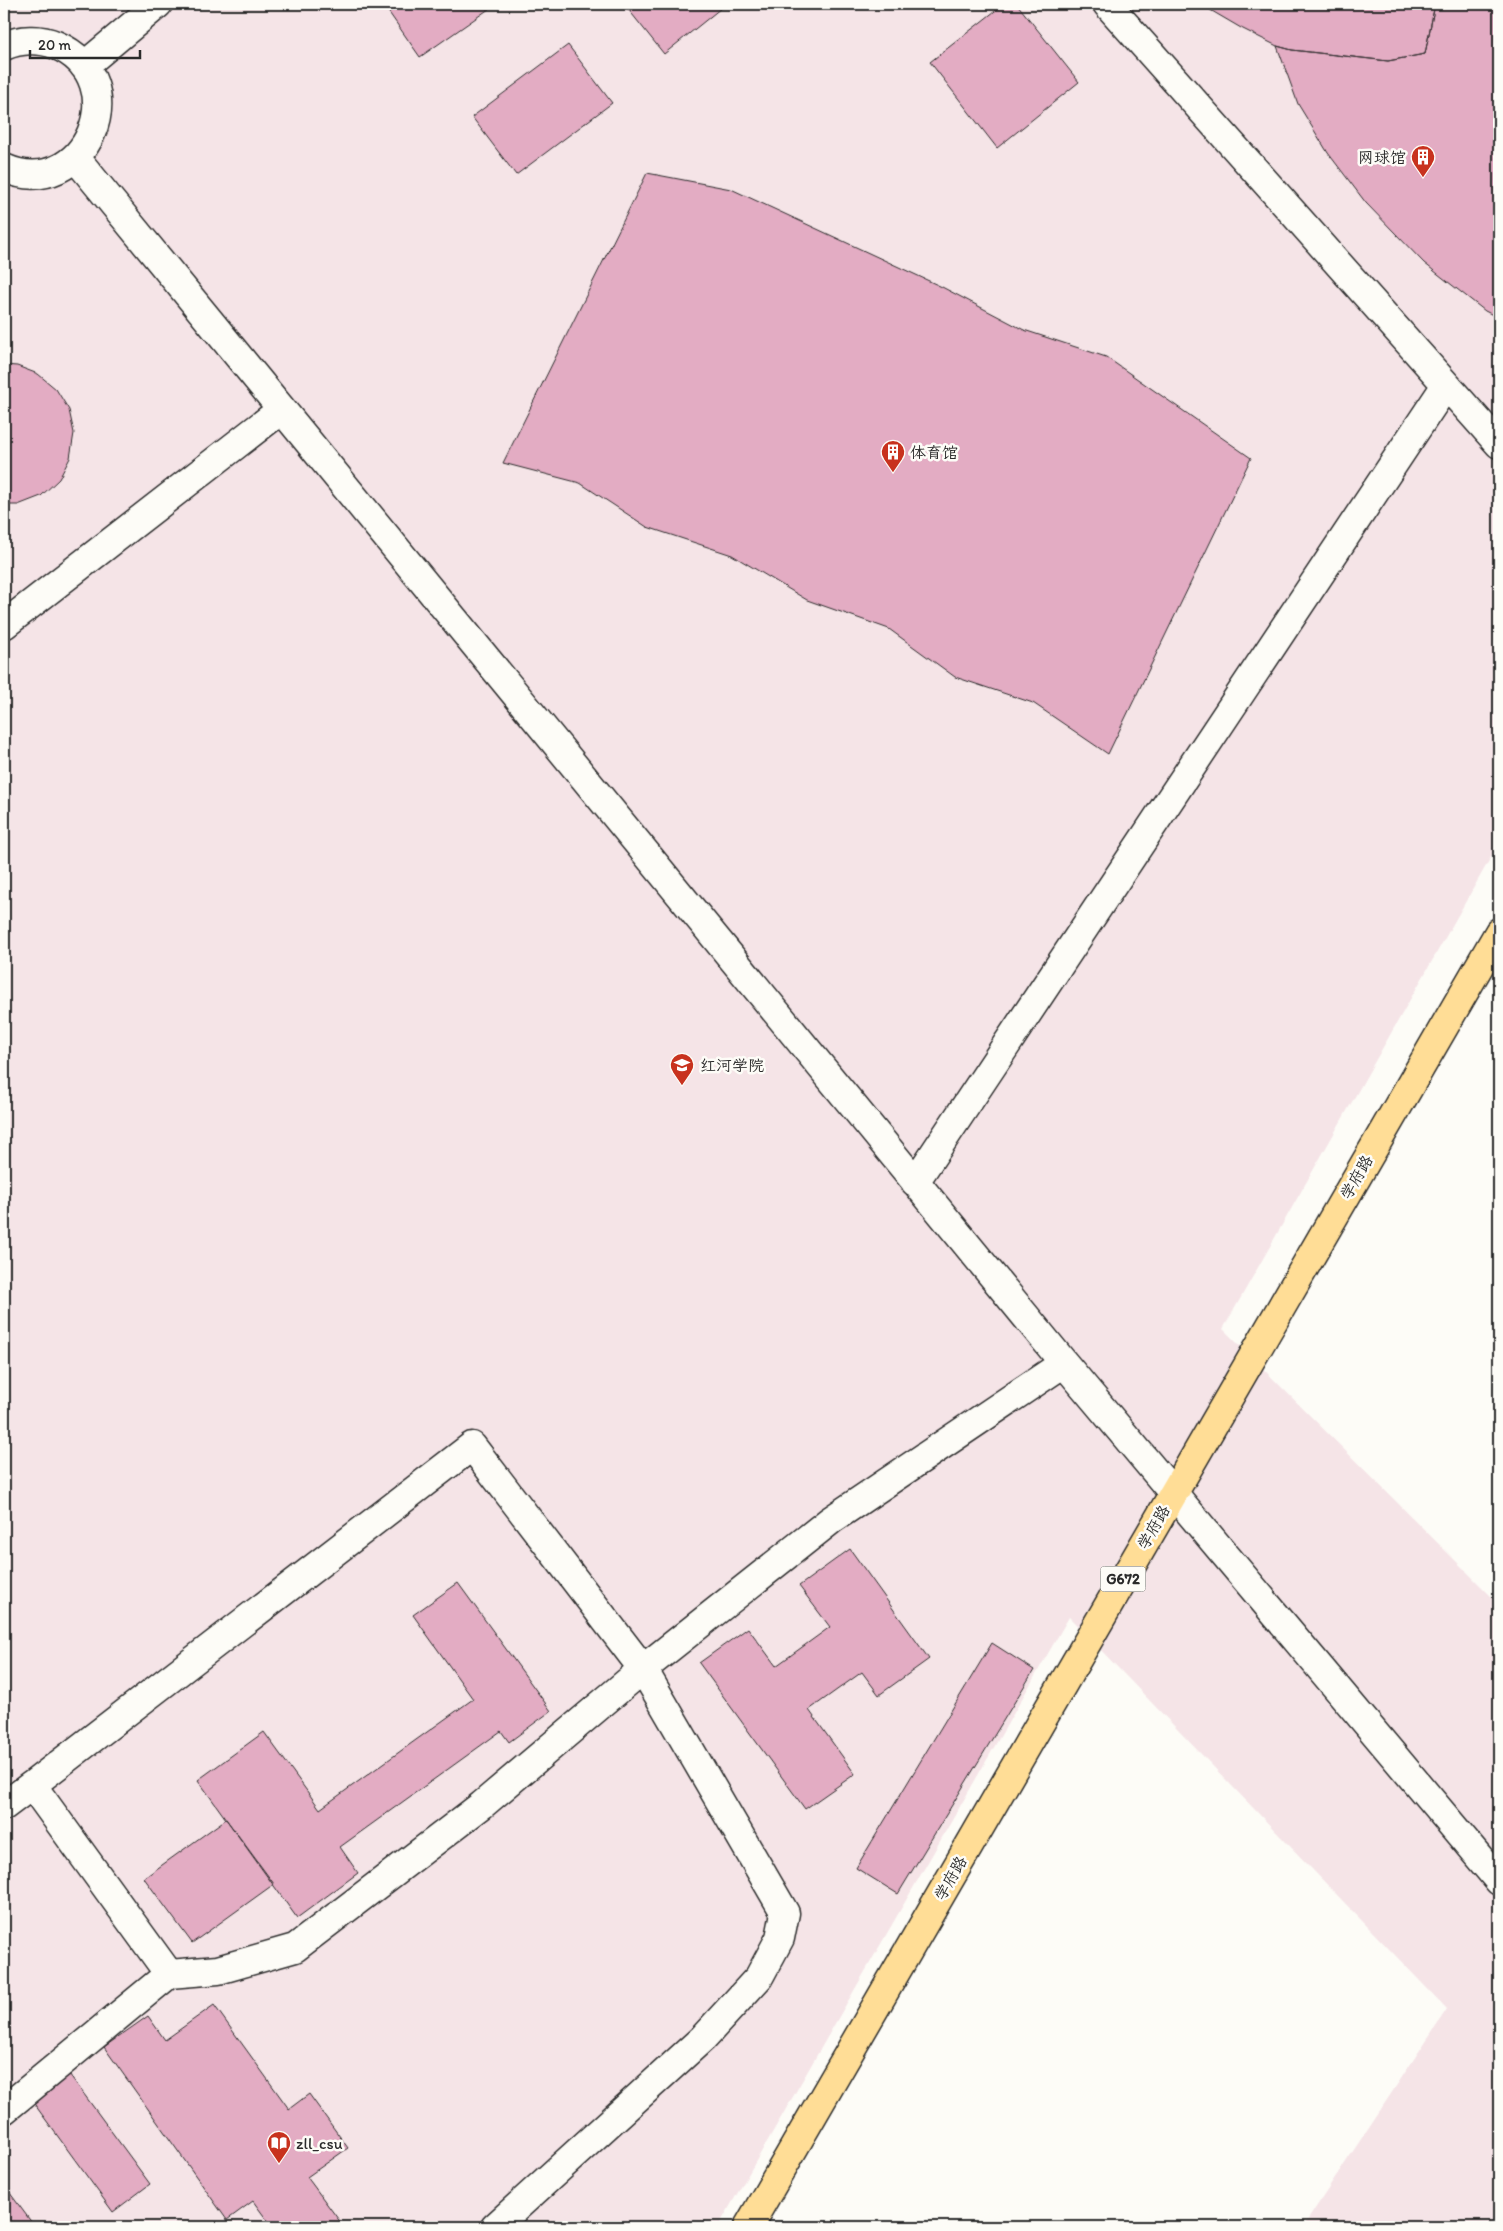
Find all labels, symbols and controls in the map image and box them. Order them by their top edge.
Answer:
scale bar [30,28,140,60]
text: 20 m [38,36,72,54]
building icon: 网球馆 [1410,144,1436,178]
place label: 网球馆 [1358,148,1406,167]
building icon: 体育馆 [880,439,906,473]
place label: 体育馆 [910,443,958,462]
school or university icon: 红河学院 [669,1052,695,1086]
place label: 红河学院 [700,1056,764,1075]
street label: 学府路 [1336,1152,1377,1203]
street label: 学府路 [1133,1502,1174,1553]
road number: G672 [1100,1566,1146,1592]
street label: 学府路 [930,1853,971,1904]
library icon: zll_csu [266,2130,292,2164]
place label: zll_csu [296,2134,343,2153]

